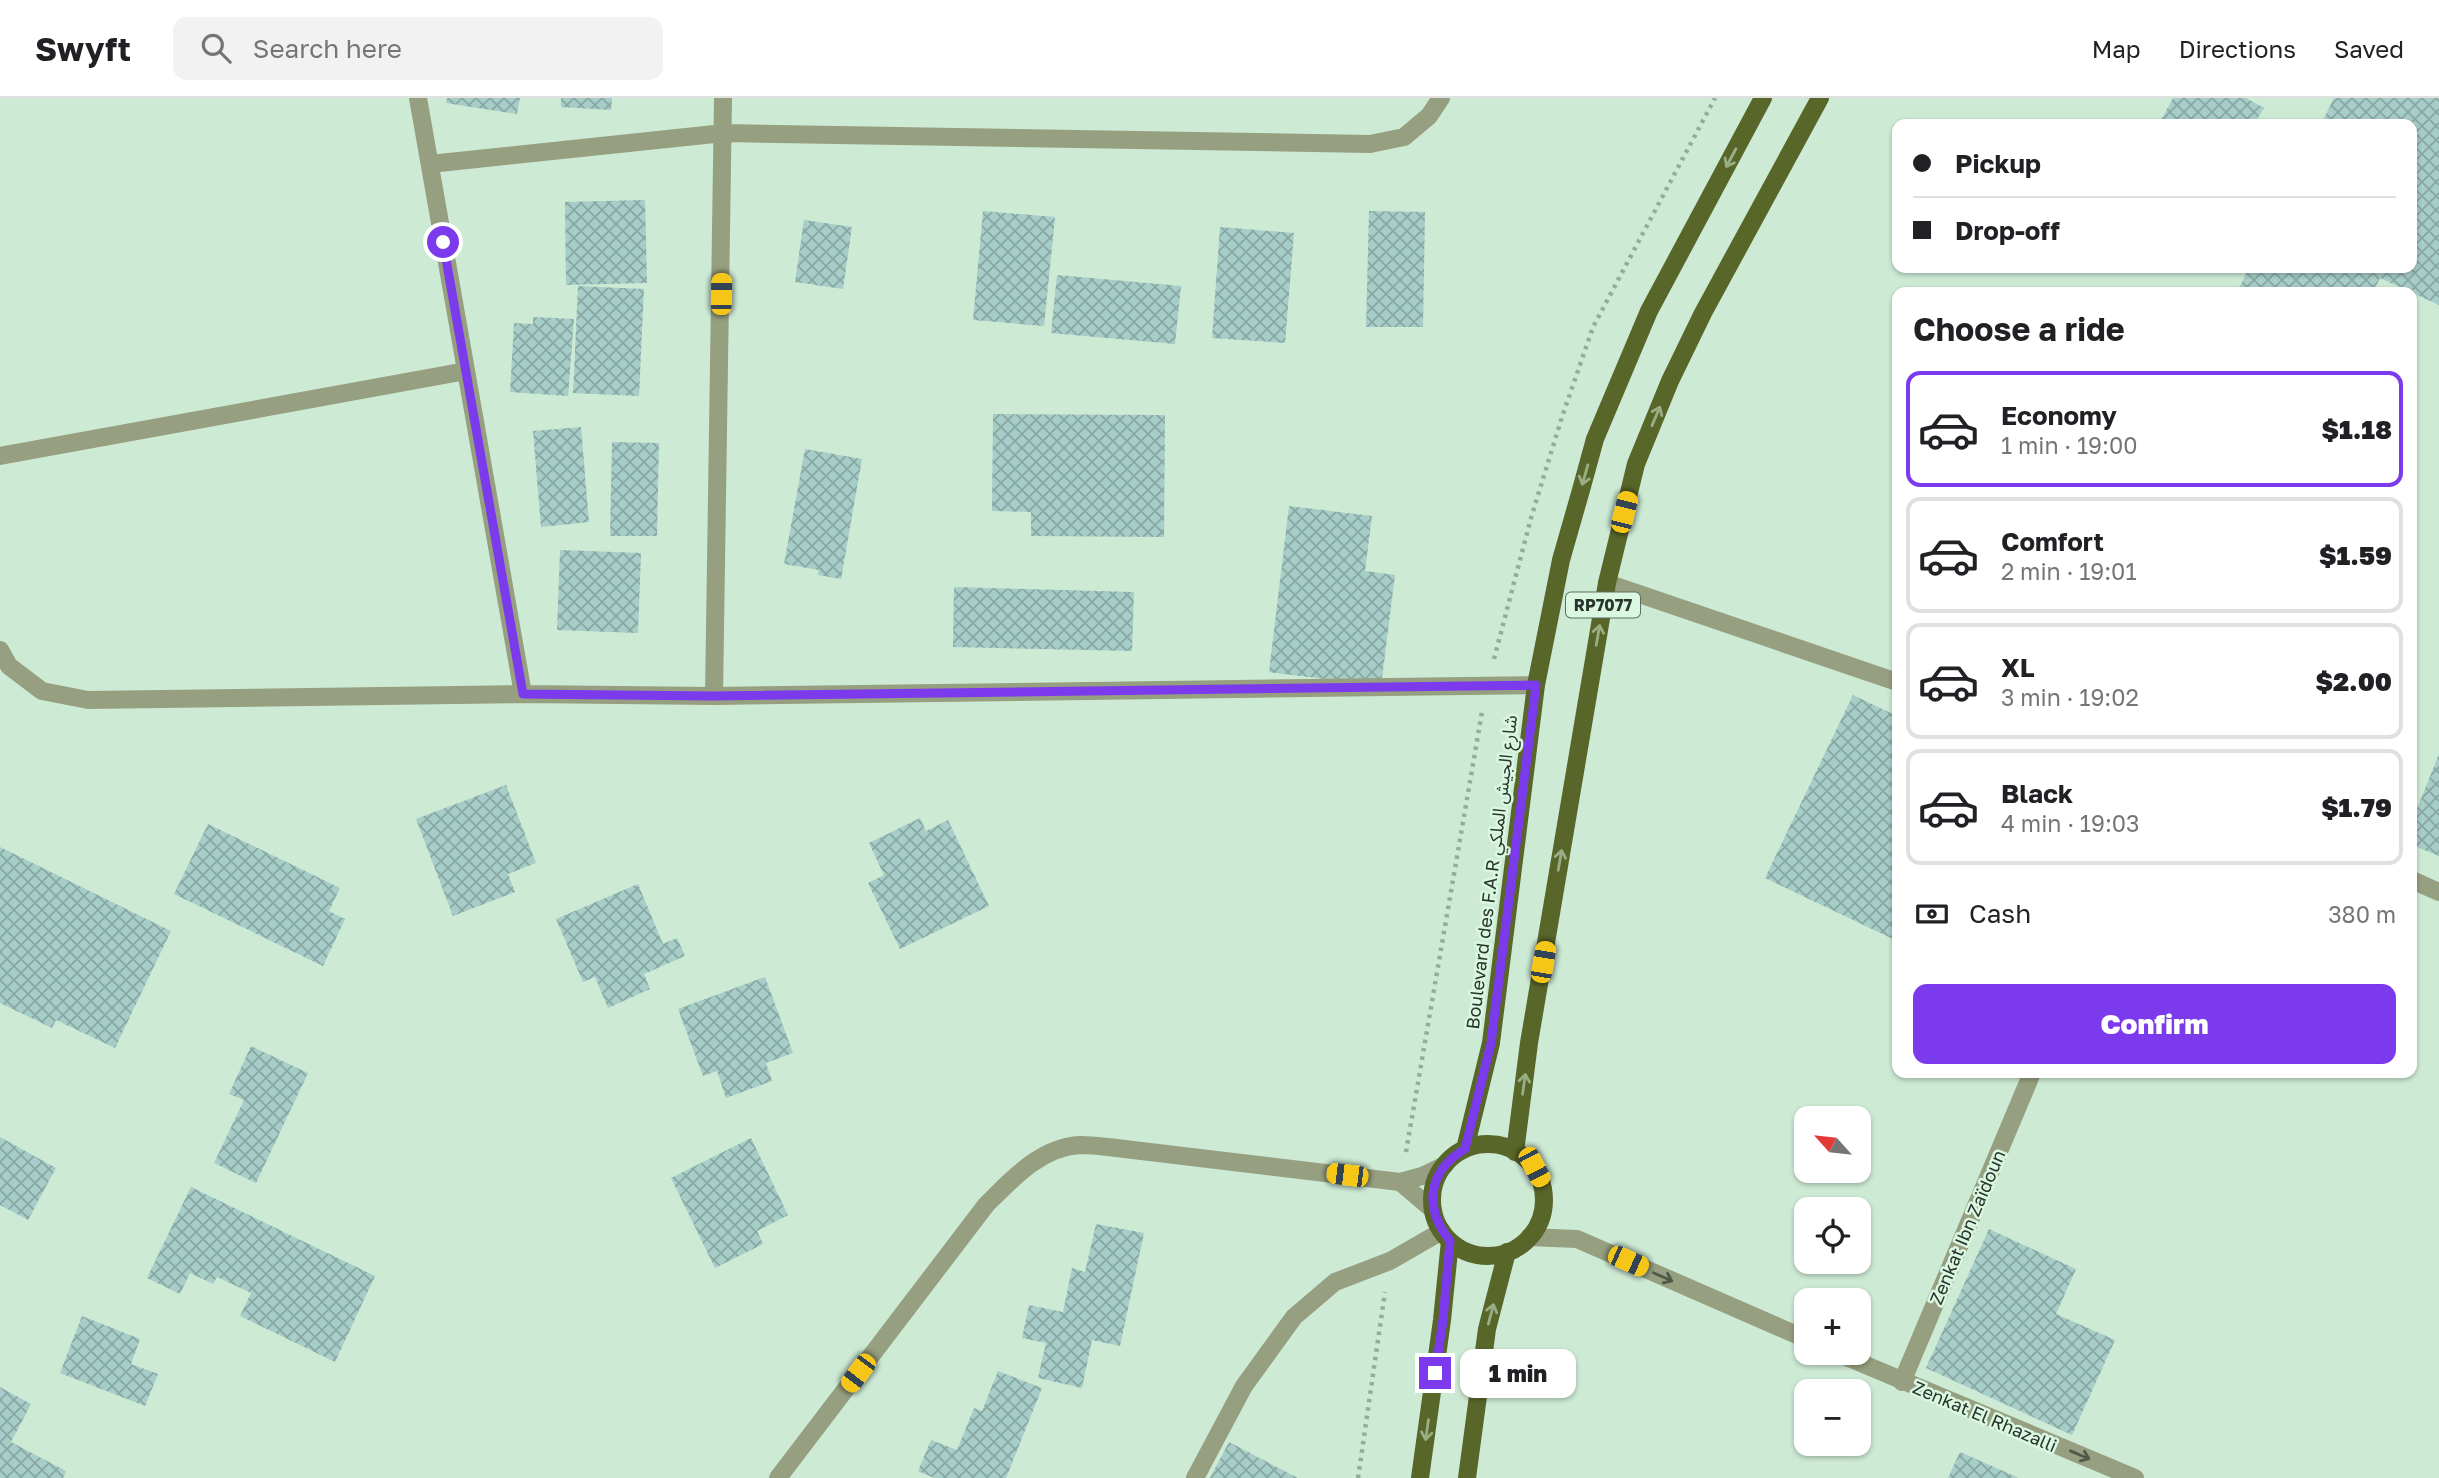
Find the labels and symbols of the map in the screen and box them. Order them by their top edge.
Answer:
one-way arrow [1723,147,1737,168]
route start [427,226,459,258]
car [711,273,732,315]
one-way arrow [1650,406,1663,427]
one-way arrow [1577,464,1590,486]
car [1609,489,1640,535]
road number: RP7077 [1566,592,1640,618]
one-way arrow [1592,625,1605,647]
street label: Boulevard des F.A.R شارع الجيش الملكي [1461,713,1525,1031]
one-way arrow [1554,849,1567,872]
car [1530,939,1557,985]
one-way arrow [1517,1073,1530,1096]
north arrow [1794,1106,1871,1183]
car [1515,1144,1554,1190]
street label: Zenkat Ibn Zaïdoun [1925,1147,2009,1307]
car [1325,1162,1370,1188]
car [1605,1243,1652,1279]
one-way arrow [1652,1271,1674,1284]
one-way arrow [1485,1303,1498,1325]
callout: 1 min [1460,1348,1575,1398]
car [837,1350,880,1396]
route end [1419,1357,1451,1389]
street label: Zenkat El Rhazalli [1910,1376,2060,1456]
one-way arrow [1420,1418,1433,1441]
one-way arrow [2069,1450,2090,1463]

